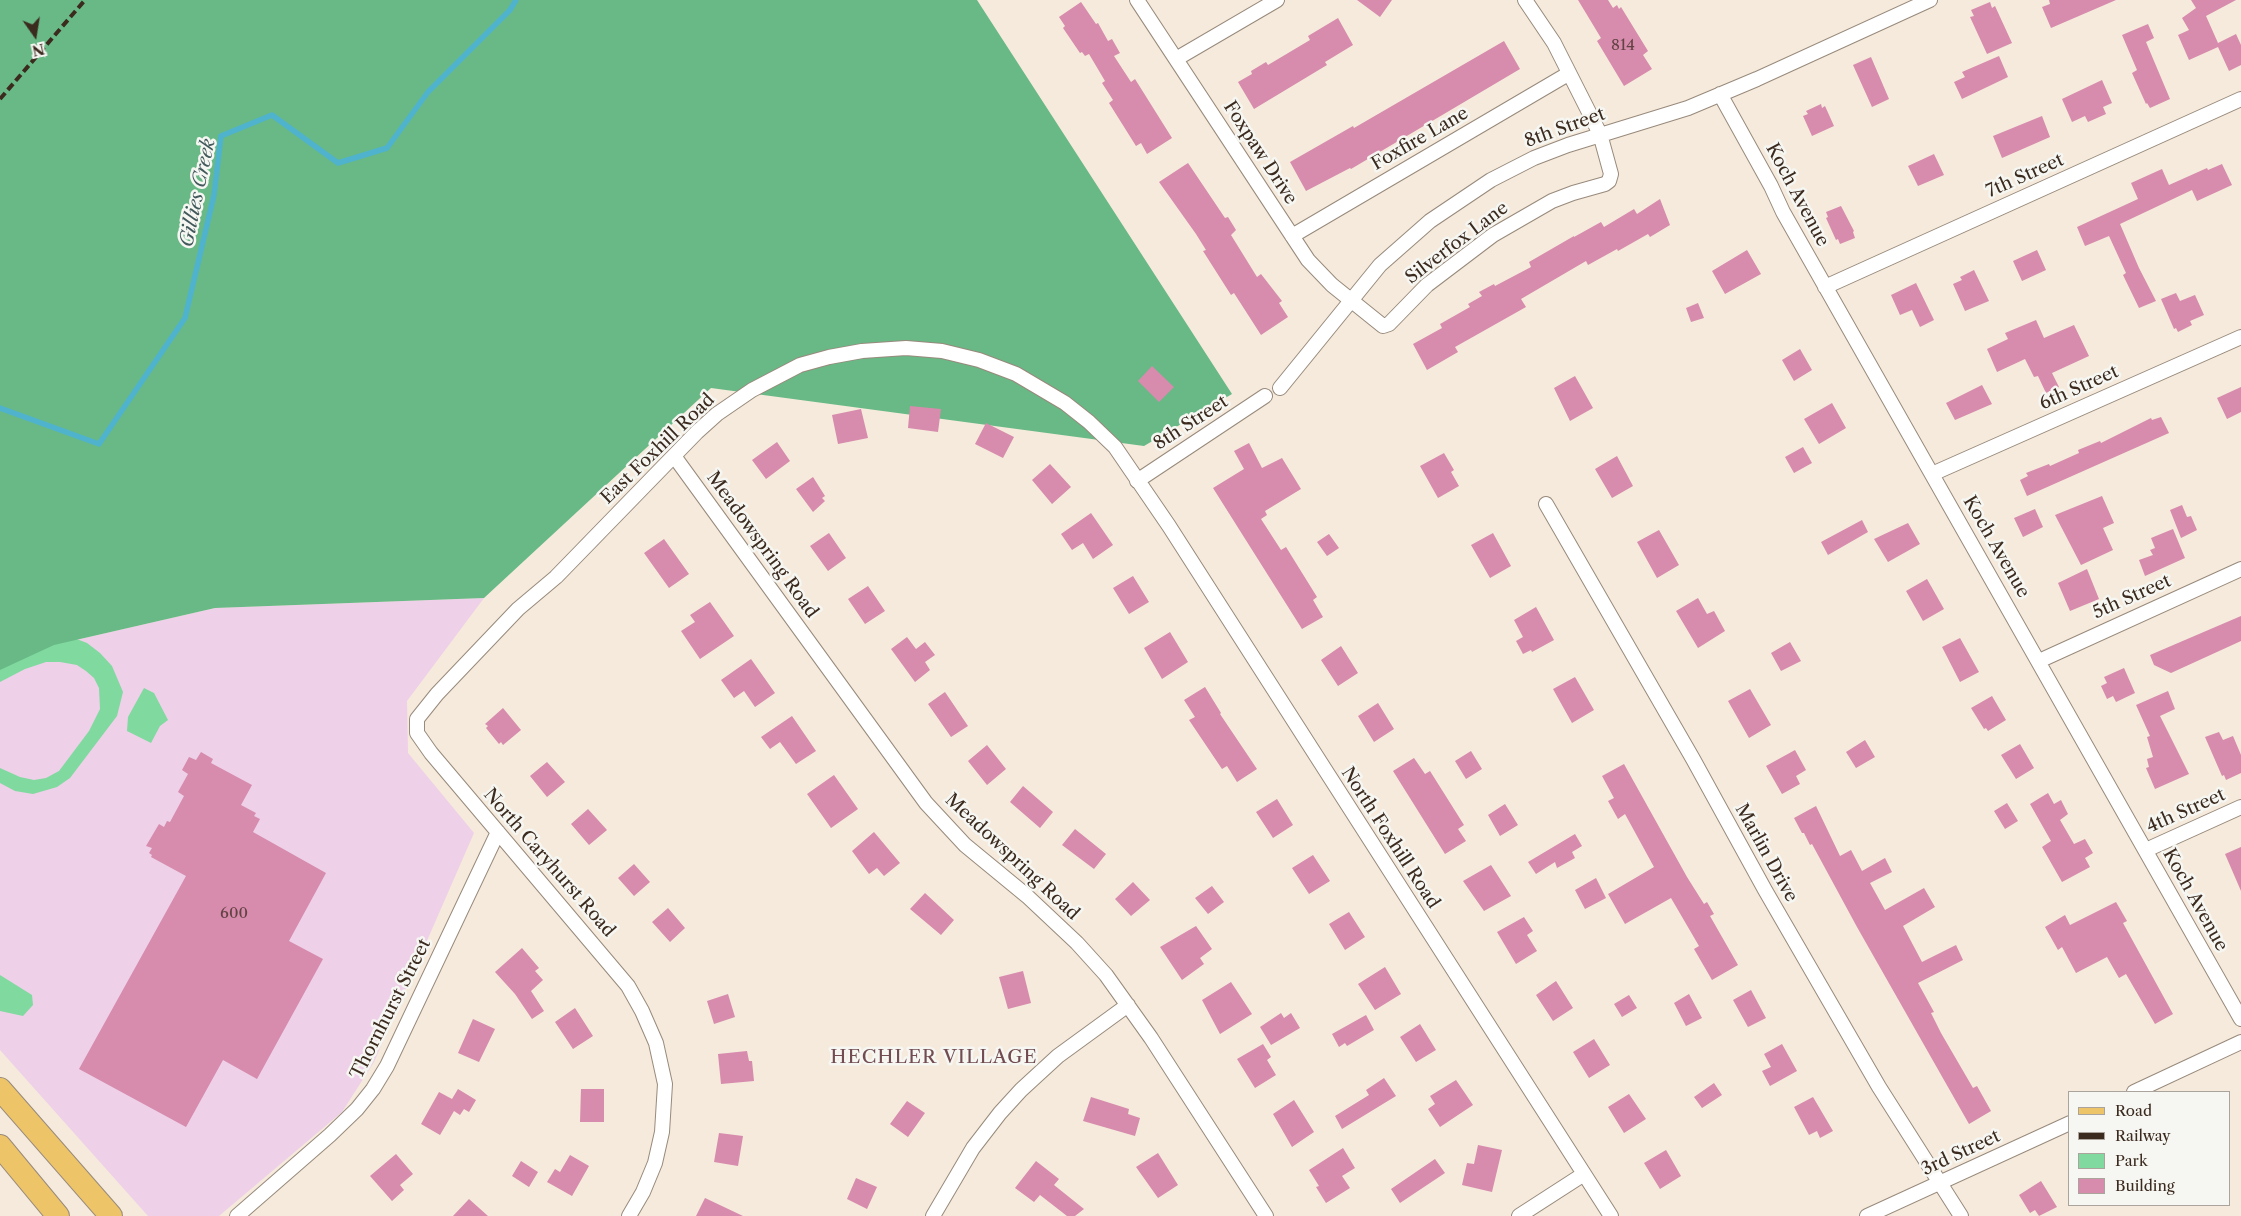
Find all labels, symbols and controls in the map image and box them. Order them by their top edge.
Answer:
north arrow [10,10,60,60]
house number: 814 [1611,37,1635,55]
text: N [30,39,46,60]
street label: Foxpaw Drive [1219,97,1301,209]
street label: Foxfire Lane [1368,103,1472,175]
street label: 8th Street [1522,103,1608,153]
water label: Gillies Creek [175,137,221,249]
street label: Koch Avenue [1761,140,1833,250]
street label: 7th Street [1983,149,2067,203]
street label: Silverfox Lane [1401,197,1513,289]
street label: 6th Street [2036,361,2122,415]
street label: East Foxhill Road [597,389,719,509]
street label: 8th Street [1150,391,1232,455]
street label: Meadowspring Road [702,468,822,622]
street label: Koch Avenue [1958,492,2034,602]
street label: 5th Street [2090,570,2174,624]
street label: North Foxhill Road [1336,763,1444,913]
street label: North Caryhurst Road [479,784,619,942]
street label: 4th Street [2143,784,2229,838]
street label: Meadowspring Road [940,789,1084,925]
street label: Marlin Drive [1730,800,1802,906]
street label: Koch Avenue [2158,845,2232,955]
house number: 600 [220,905,248,923]
street label: Thornhurst Street [346,935,436,1083]
district label: HECHLER VILLAGE [828,1047,1040,1069]
legend [2068,1091,2231,1206]
text: Road [2115,1101,2152,1120]
street label: 3rd Street [1918,1125,2004,1181]
text: Railway [2115,1126,2171,1145]
text: Park [2115,1151,2148,1170]
text: Building [2115,1176,2175,1195]

